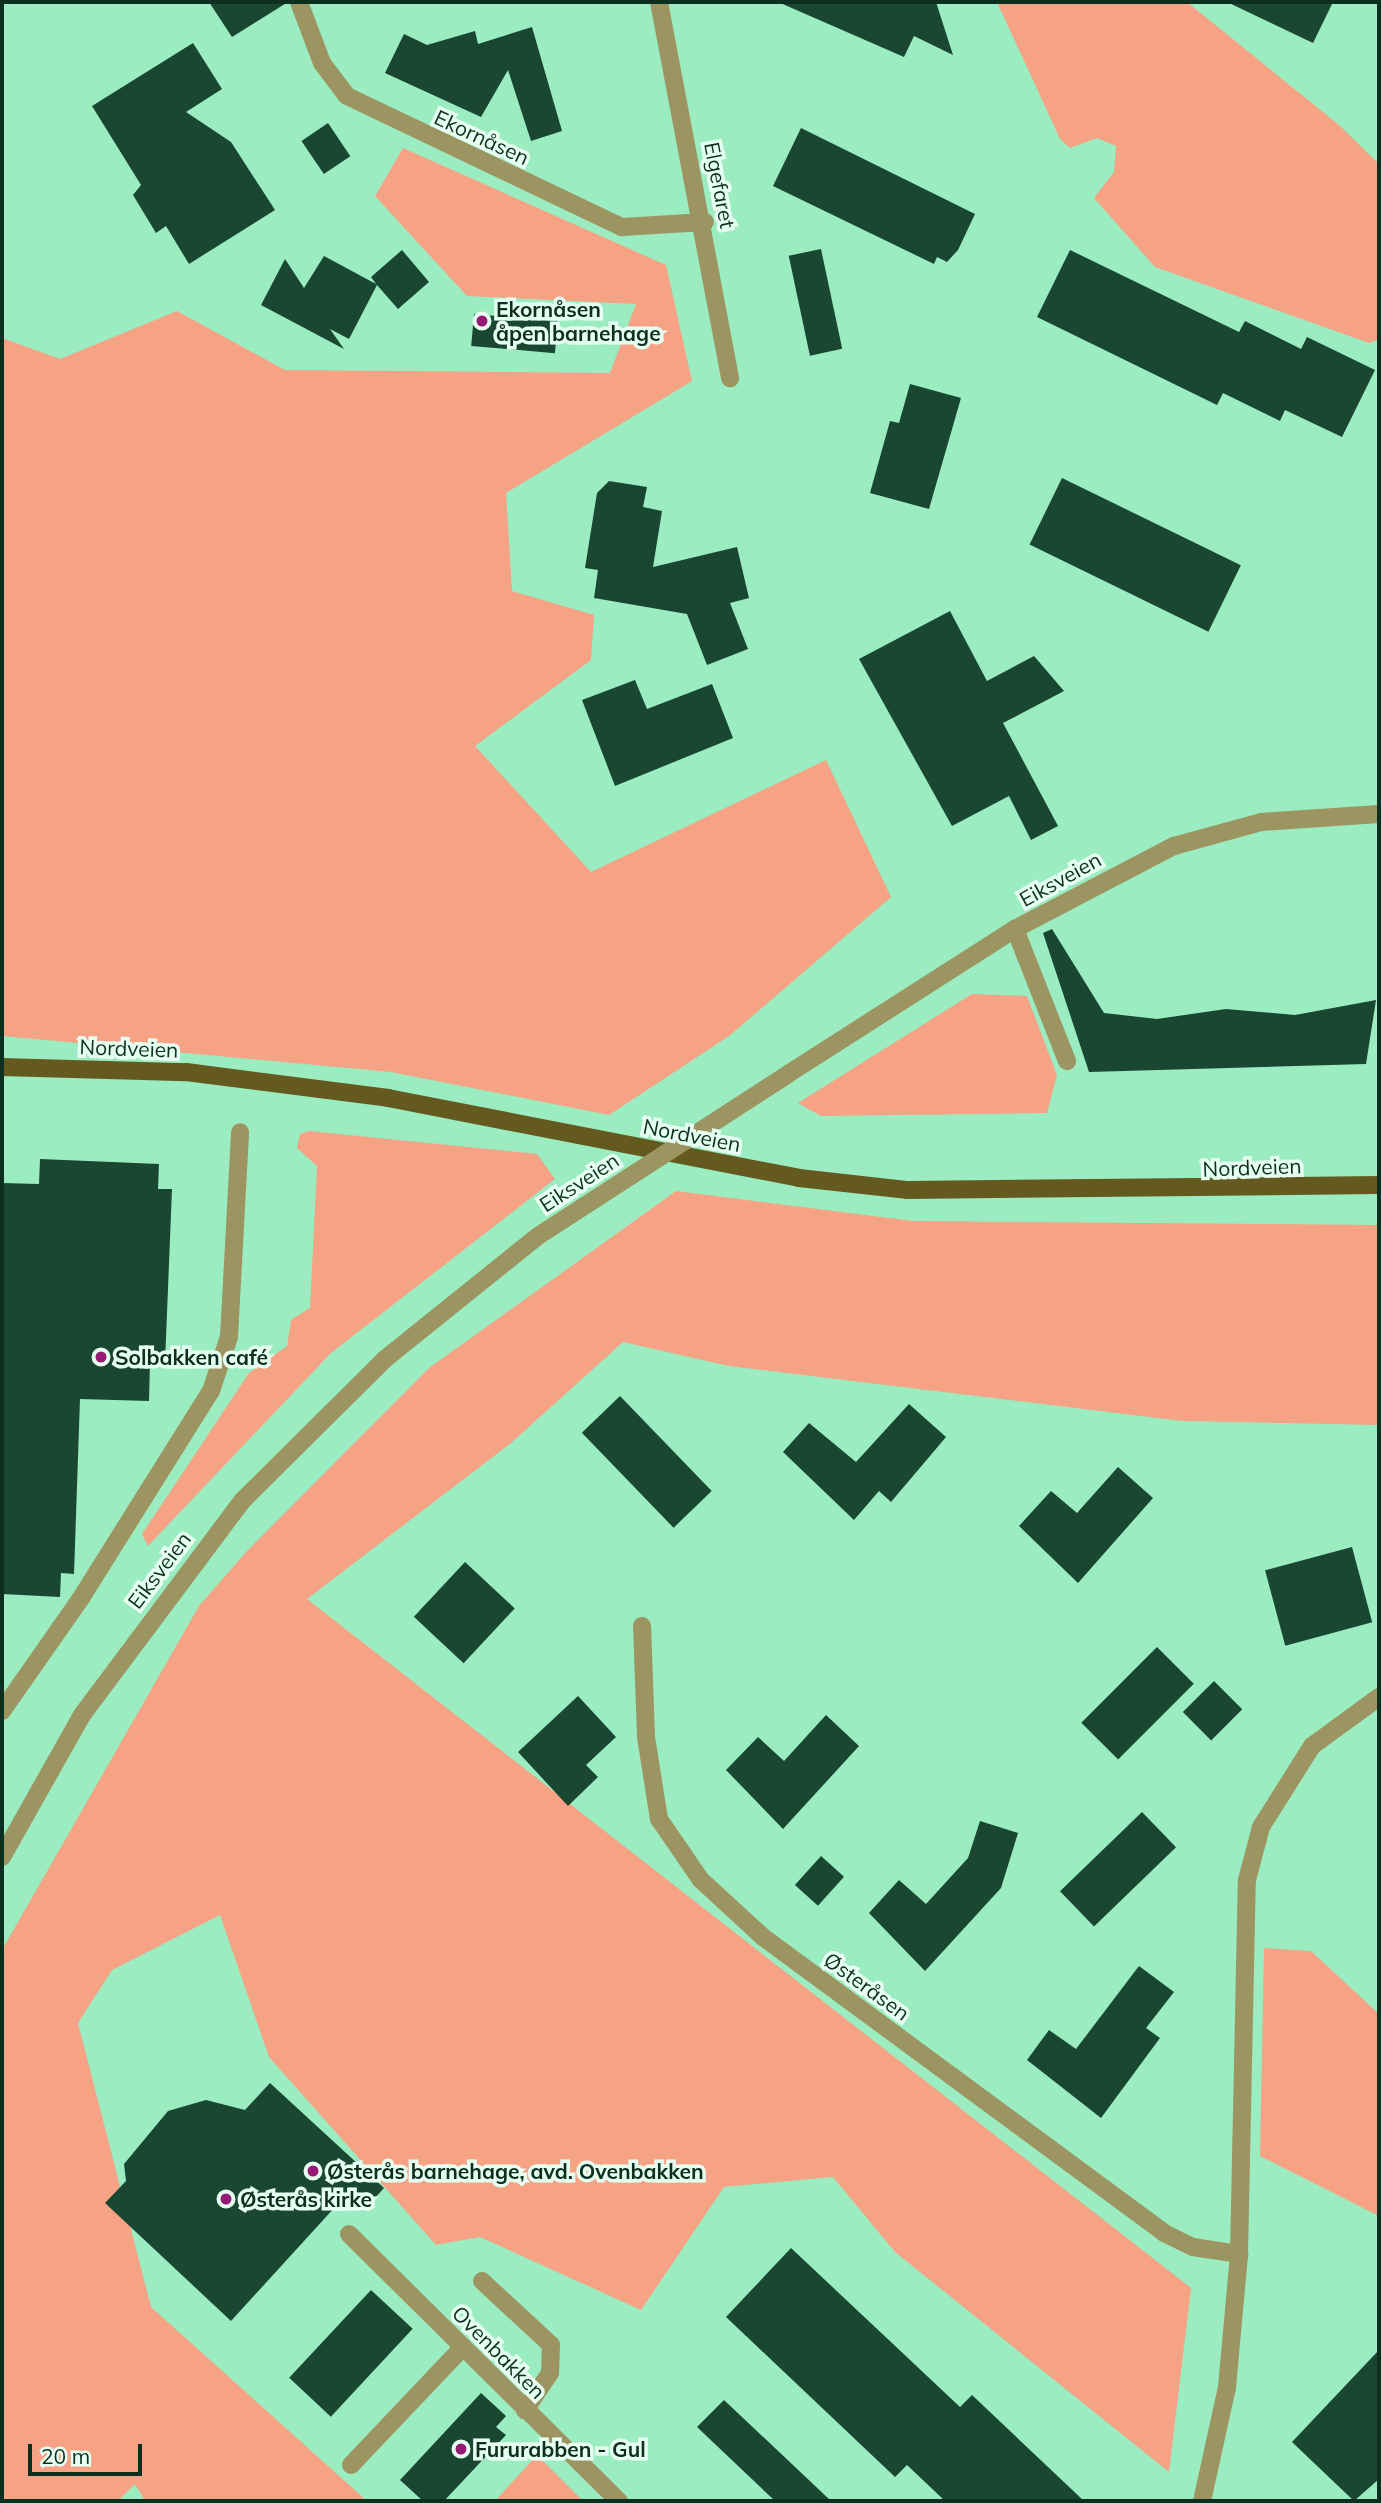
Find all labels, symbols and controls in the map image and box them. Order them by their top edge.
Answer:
street label: Ekornåsen [431,104,533,170]
street label: Elgefaret [699,140,741,230]
place label: Ekornåsen åpen barnehage [496,296,661,346]
marker: Ekornåsen åpen barnehage [474,313,490,329]
street label: Eiksveien [1015,846,1105,912]
street label: Nordveien [79,1034,179,1062]
street label: Nordveien [641,1113,743,1157]
street label: Eiksveien [535,1147,623,1217]
street label: Nordveien [1202,1153,1302,1181]
place label: Solbakken café [115,1344,268,1370]
marker: Solbakken café [93,1349,109,1365]
street label: Eiksveien [122,1527,196,1613]
street label: Østeråsen [819,1947,915,2025]
place label: Østerås barnehage, avd. Ovenbakken [327,2158,704,2184]
marker: Østerås barnehage, avd. Ovenbakken [305,2163,321,2179]
place label: Østerås kirke [240,2186,372,2212]
marker: Østerås kirke [218,2191,234,2207]
street label: Ovenbakken [447,2300,551,2404]
scale bar [32,2430,145,2474]
place label: Fururabben - Gul [475,2436,646,2462]
marker: Fururabben - Gul [453,2441,469,2457]
text: 20 m [41,2443,90,2469]

